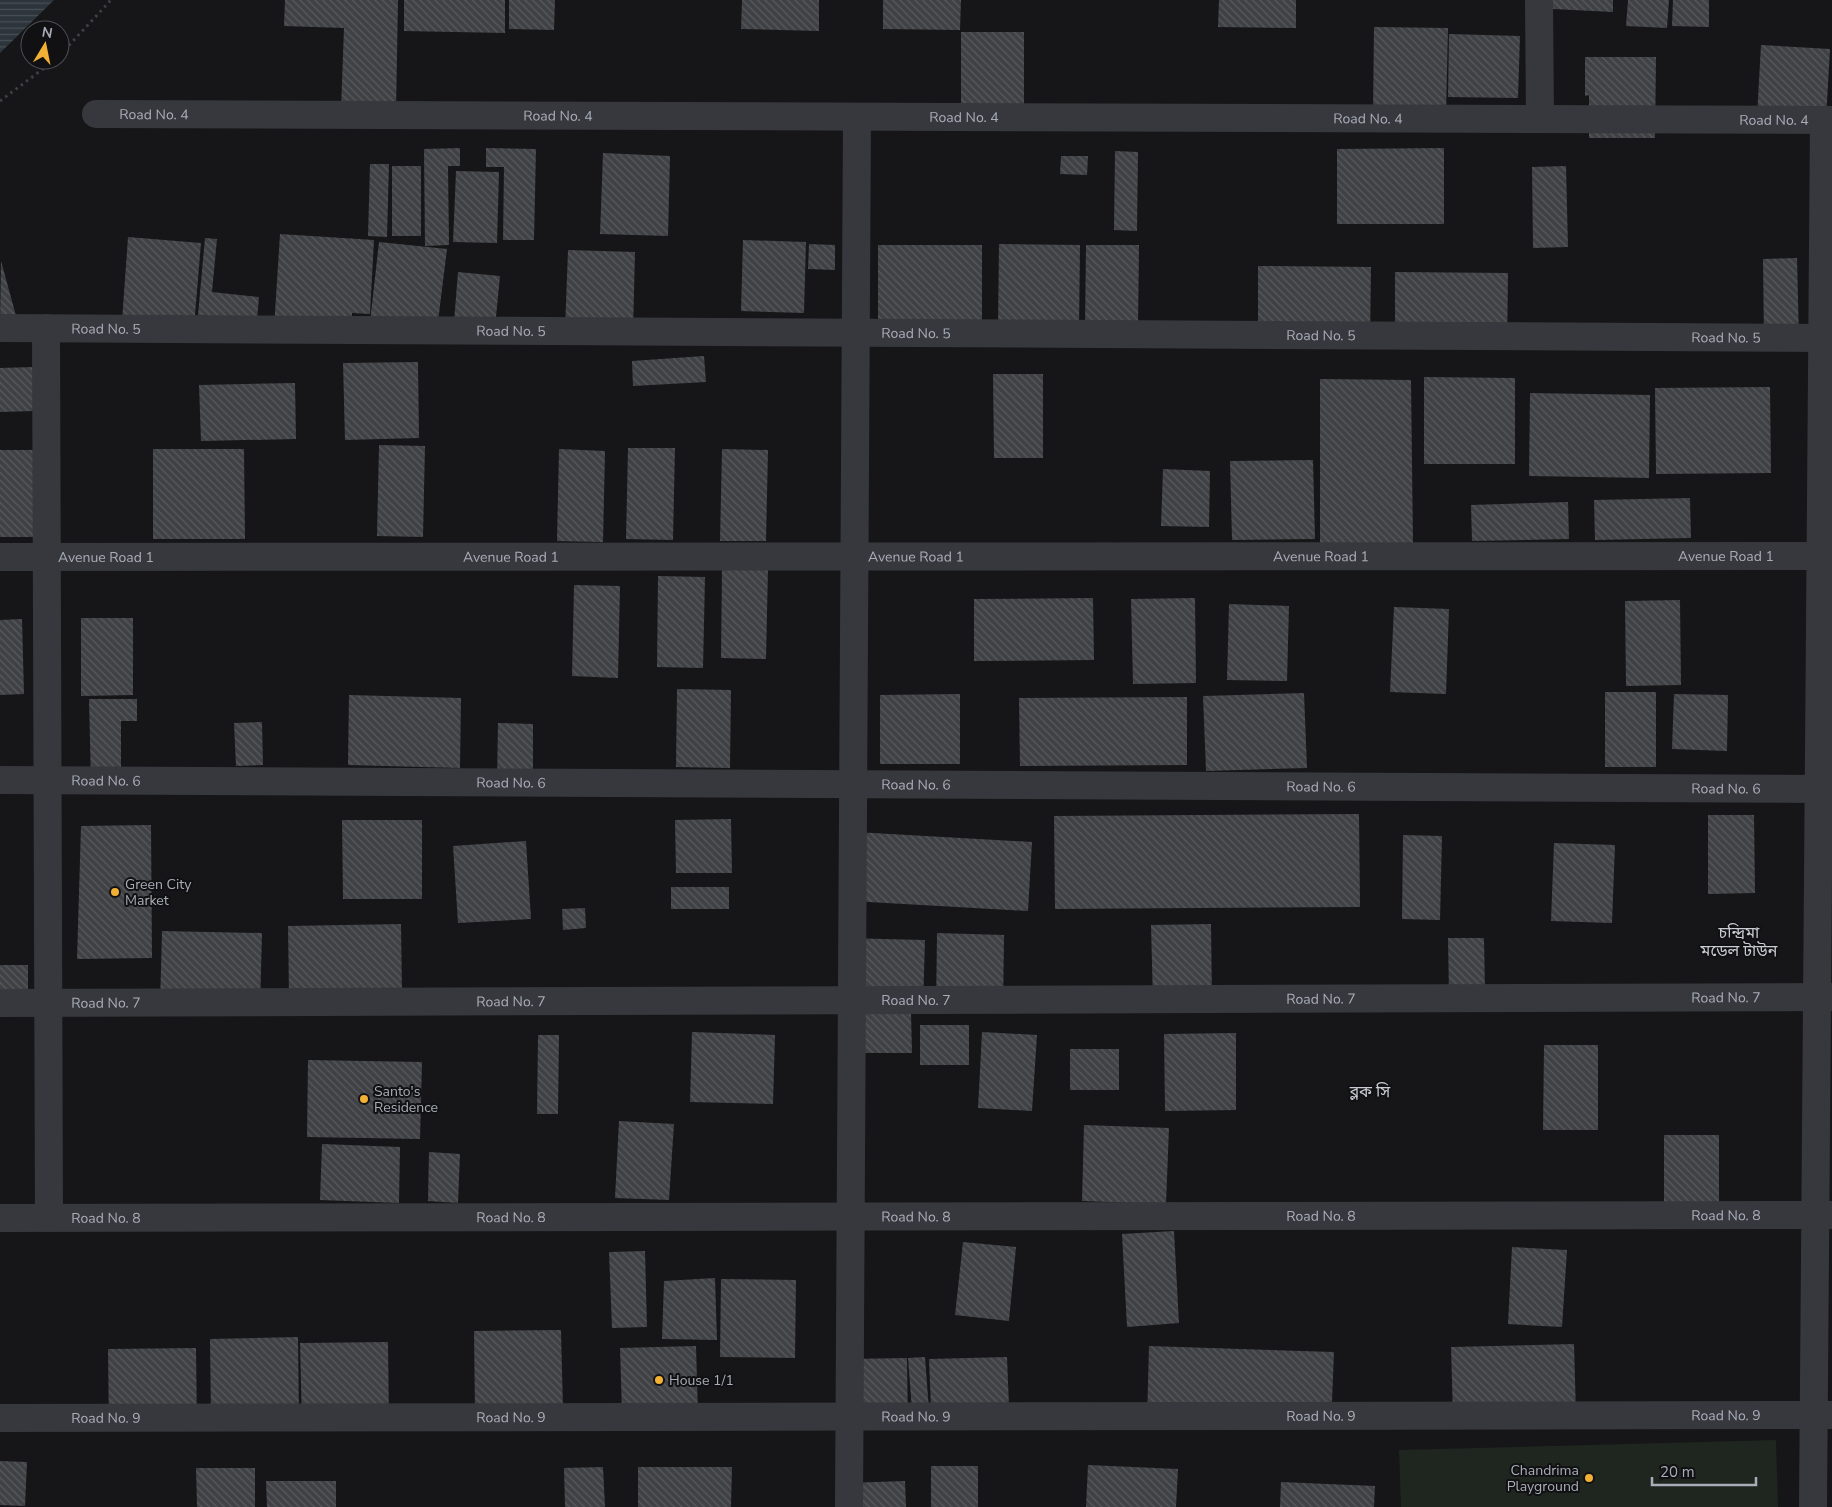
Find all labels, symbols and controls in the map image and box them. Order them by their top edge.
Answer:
north arrow [20,20,70,70]
text: N [40,22,54,43]
street label: Road No. 4 [119,105,189,124]
street label: Road No. 4 [523,106,593,126]
street label: Road No. 4 [929,108,999,127]
street label: Road No. 4 [1333,109,1403,129]
street label: Road No. 4 [1739,111,1809,130]
street label: Road No. 5 [71,319,141,339]
street label: Road No. 5 [476,322,546,341]
street label: Road No. 5 [881,324,951,343]
street label: Road No. 5 [1286,326,1356,345]
street label: Road No. 5 [1691,328,1761,348]
street label: Avenue Road 1 [868,547,964,567]
street label: Avenue Road 1 [1273,547,1369,566]
street label: Avenue Road 1 [1678,547,1774,566]
street label: Avenue Road 1 [58,548,154,567]
street label: Avenue Road 1 [463,548,559,567]
street label: Road No. 6 [71,771,141,791]
street label: Road No. 6 [476,773,546,793]
street label: Road No. 6 [881,775,951,795]
street label: Road No. 6 [1286,777,1356,797]
street label: Road No. 6 [1691,779,1761,799]
place label: Green City Market [125,875,192,910]
marker: Green City Market [109,886,121,898]
district label: চন্দ্রিমা মডেল টাউন [1700,922,1778,962]
street label: Road No. 7 [1691,988,1761,1007]
street label: Road No. 7 [1286,990,1356,1009]
street label: Road No. 7 [881,991,951,1010]
street label: Road No. 7 [476,992,546,1011]
street label: Road No. 7 [71,994,141,1013]
district label: ব্লক সি [1349,1081,1391,1103]
place label: Santo's Residence [374,1082,438,1117]
marker: Santo's Residence [358,1093,370,1105]
street label: Road No. 8 [1691,1206,1761,1225]
street label: Road No. 8 [881,1207,951,1227]
street label: Road No. 8 [1286,1207,1356,1226]
street label: Road No. 8 [476,1208,546,1227]
street label: Road No. 8 [71,1209,141,1228]
place label: House 1/1 [669,1371,734,1390]
marker: House 1/1 [653,1374,665,1386]
street label: Road No. 9 [1691,1406,1761,1425]
street label: Road No. 9 [881,1407,951,1427]
street label: Road No. 9 [1286,1407,1356,1426]
street label: Road No. 9 [476,1408,546,1427]
street label: Road No. 9 [71,1409,141,1428]
scale bar [1652,1454,1756,1486]
place label: Chandrima Playground [1507,1461,1579,1496]
text: 20 m [1660,1462,1695,1482]
marker: Chandrima Playground [1583,1472,1595,1484]

